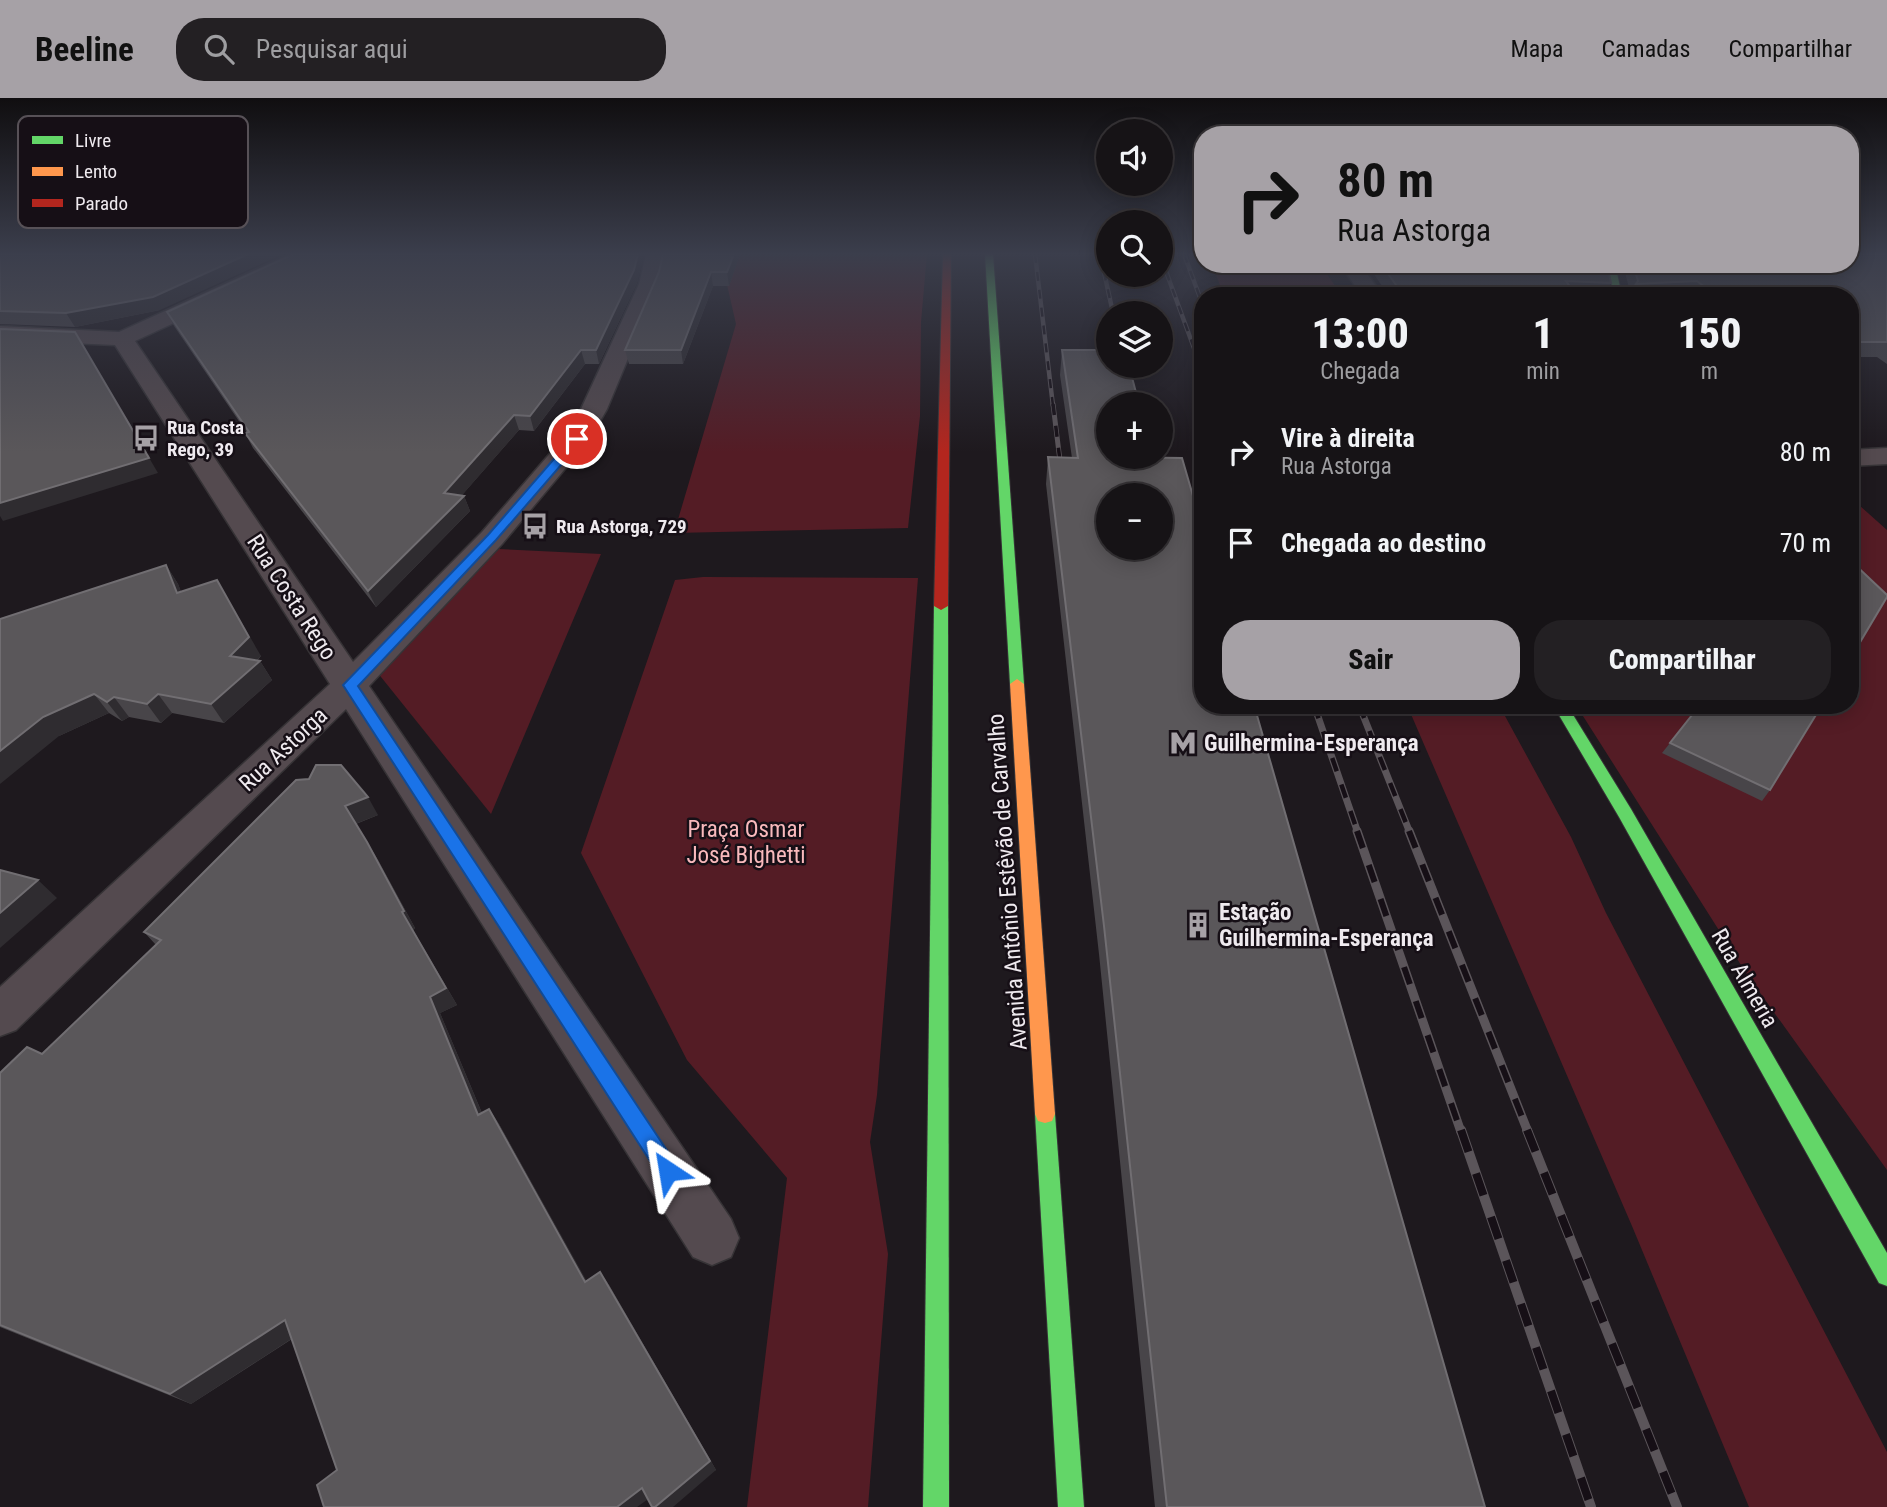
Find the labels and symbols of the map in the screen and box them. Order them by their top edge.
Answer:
legend [18,116,248,228]
text: Livre [75,129,111,152]
text: Lento [75,160,117,183]
text: Parado [75,192,128,215]
pin [547,409,607,469]
place label: Rua Costa Rego, 39 [167,416,244,461]
bus stop icon: Rua Costa Rego, 39 [131,423,161,453]
bus stop icon: Rua Astorga, 729 [520,511,550,541]
place label: Rua Astorga, 729 [556,515,687,538]
street label: Rua Costa Rego [241,530,342,665]
street label: Rua Astorga [234,702,333,797]
street label: Avenida Antônio Estêvão de Carvalho [982,713,1033,1051]
metro station icon: Guilhermina-Esperança [1168,728,1198,758]
place label: Guilhermina-Esperança [1204,730,1419,757]
park label: Praça Osmar José Bighetti [686,816,806,869]
place label: Estação Guilhermina-Esperança [1219,899,1434,952]
building icon: Estação Guilhermina-Esperança [1183,910,1213,940]
street label: Rua Almeria [1705,924,1784,1032]
position arrow [631,1134,705,1208]

